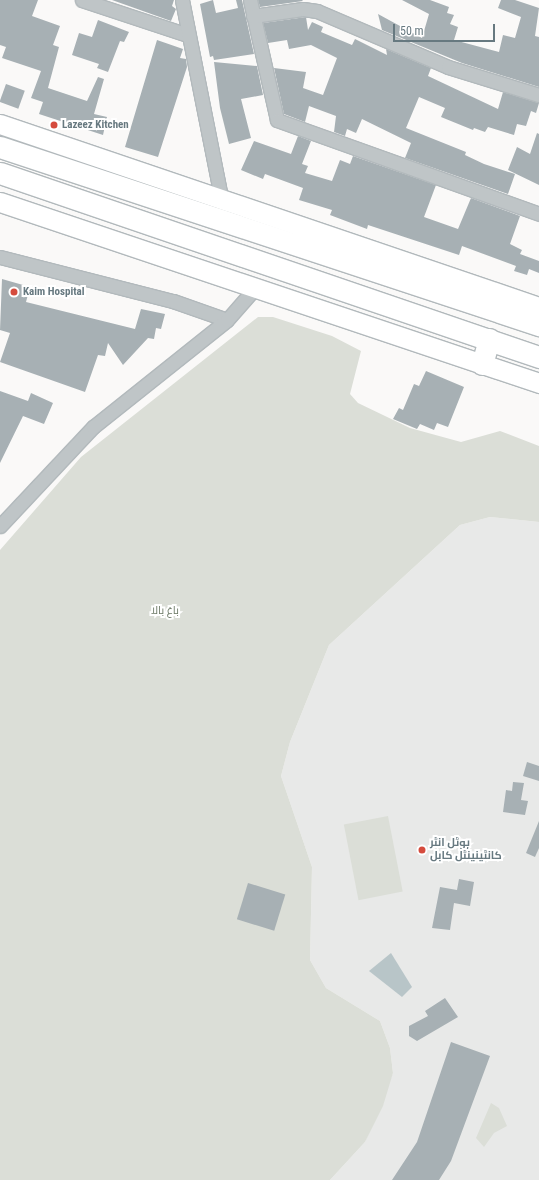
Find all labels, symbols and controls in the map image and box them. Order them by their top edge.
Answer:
scale bar [395,16,497,42]
text: 50 m [400,24,424,38]
place label: Lazeez Kitchen [62,118,129,132]
marker: Lazeez Kitchen [49,120,59,130]
place label: Kaim Hospital [23,285,84,299]
marker: Kaim Hospital [8,286,20,298]
park label: باغ بالا [151,604,179,618]
place label: ہوٹل انٹر کانٹینینٹل کابل [430,837,502,863]
marker: ہوٹل انٹر کانٹینینٹل کابل [417,845,427,855]

